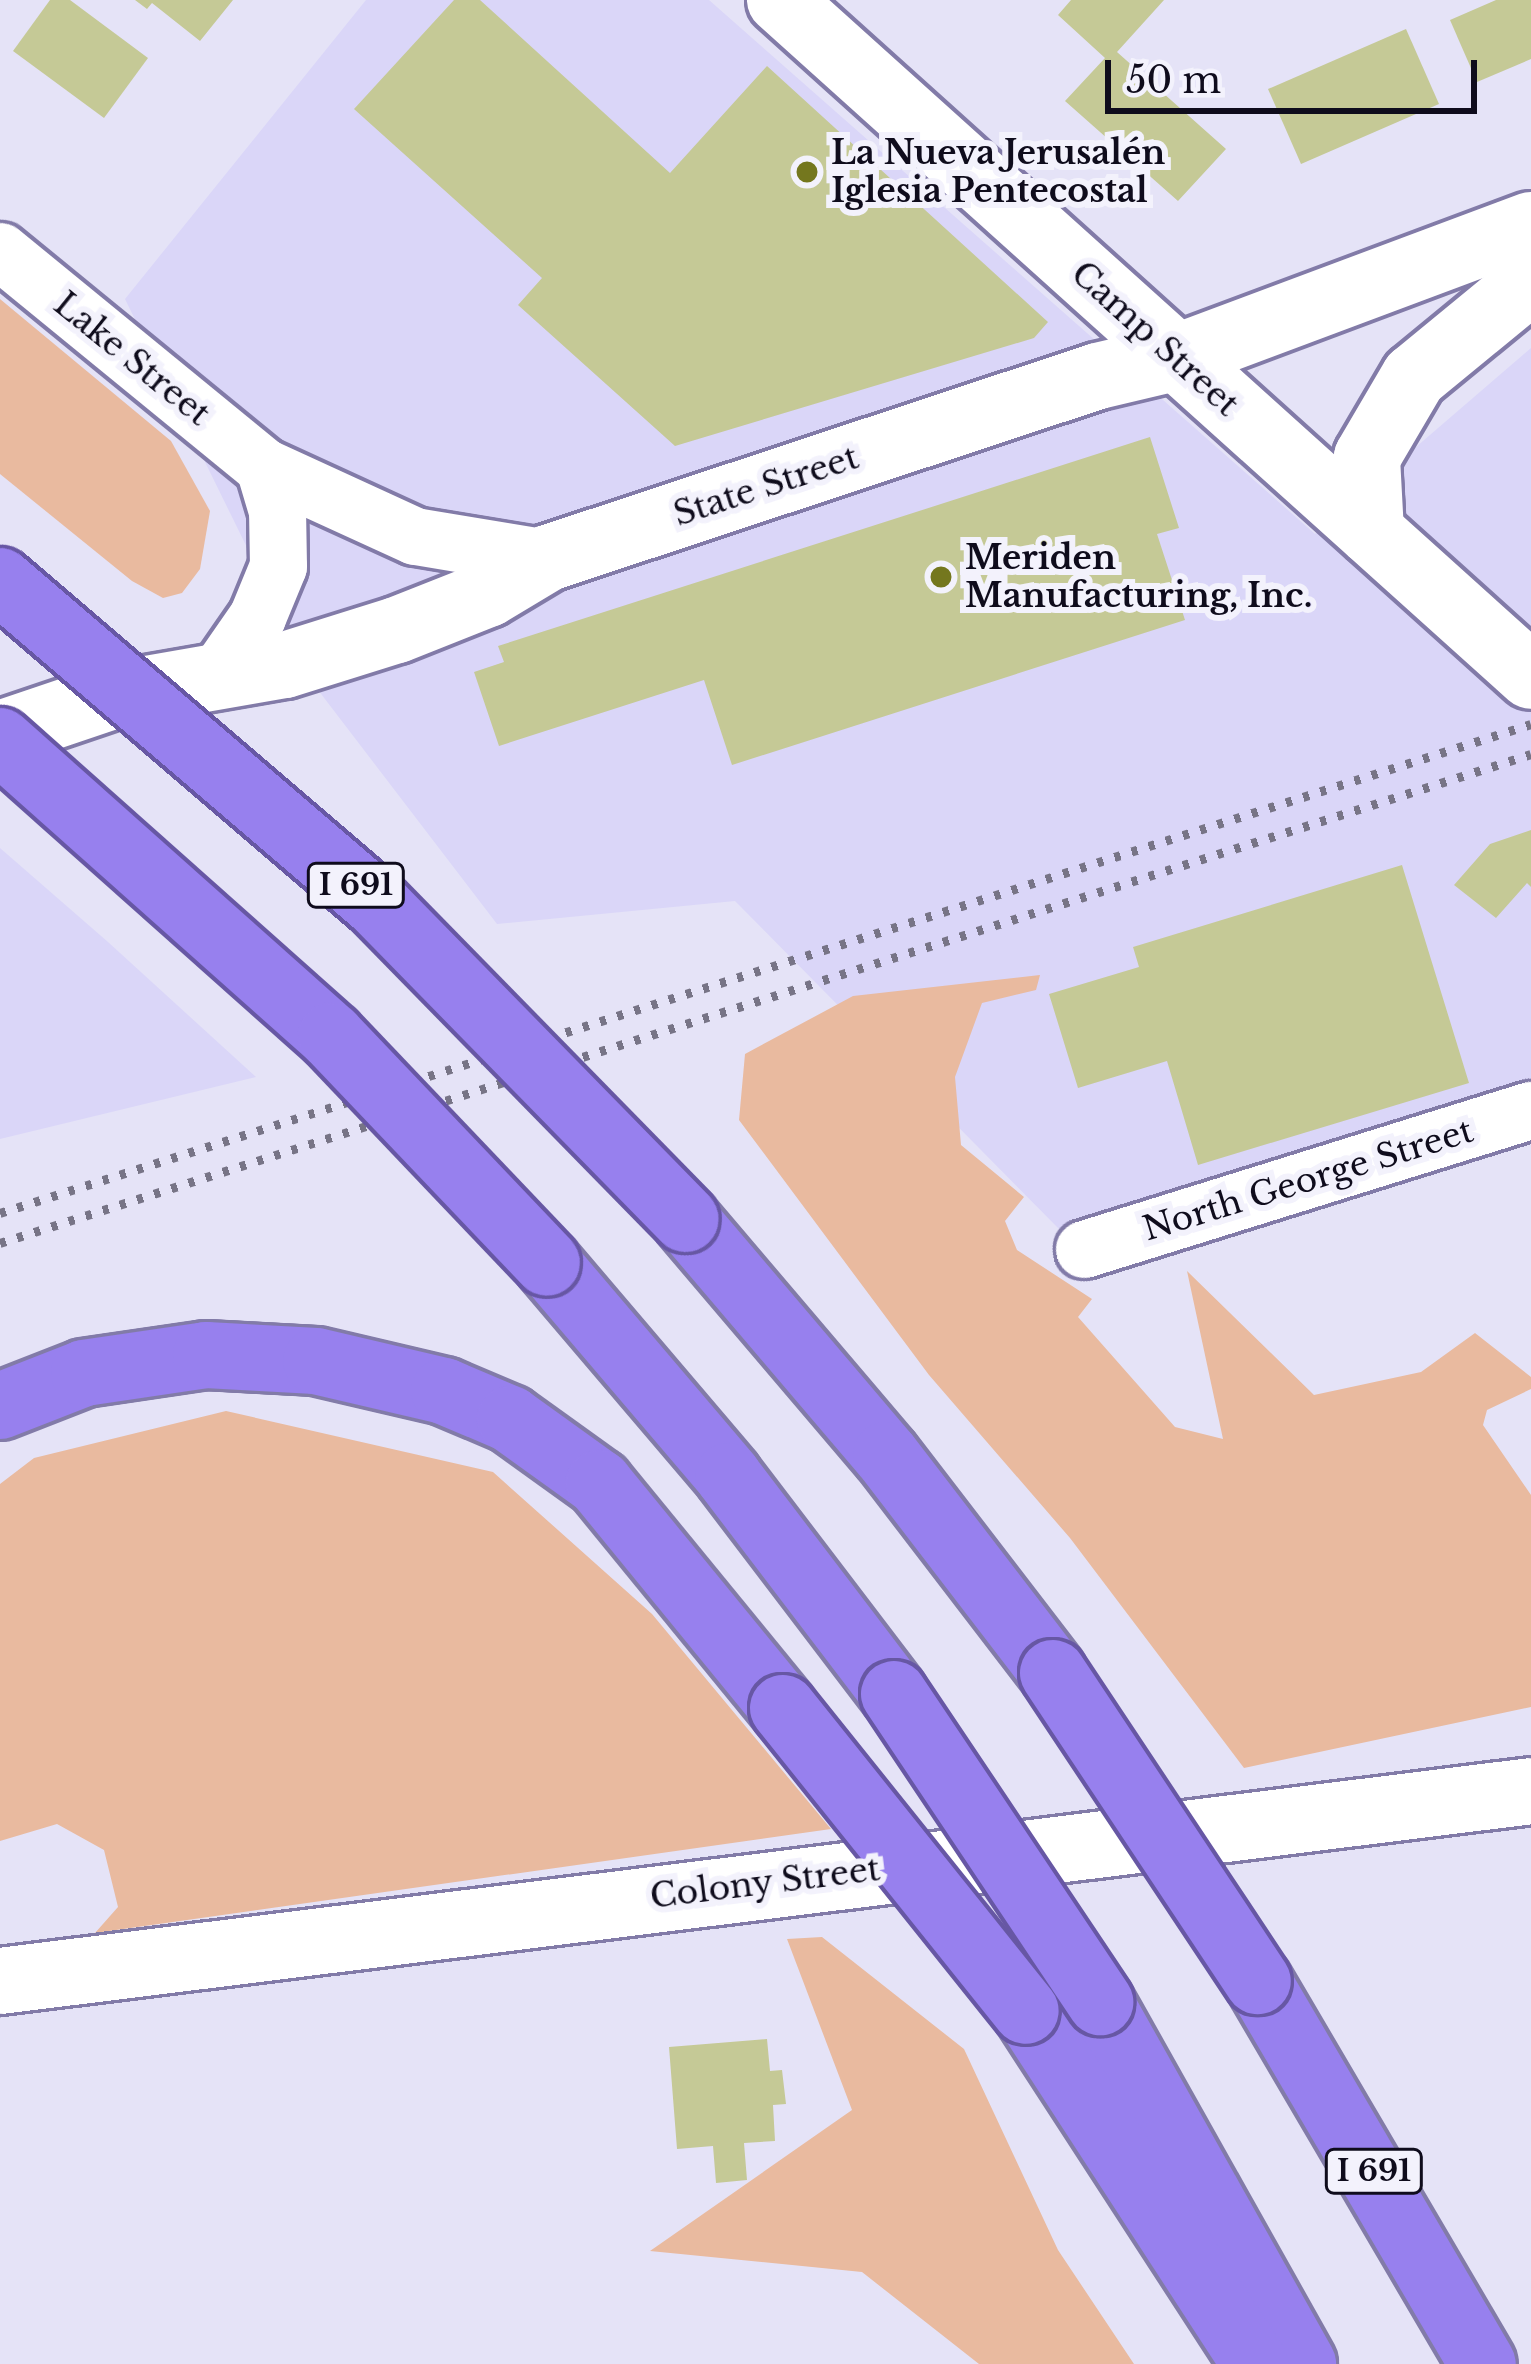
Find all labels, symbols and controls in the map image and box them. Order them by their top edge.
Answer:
scale bar [1111,36,1483,110]
text: 50 m [1126,58,1221,103]
place label: La Nueva Jerusalén Iglesia Pentecostal [831,133,1165,211]
marker: La Nueva Jerusalén Iglesia Pentecostal [794,159,820,185]
street label: Camp Street [1063,254,1247,424]
street label: Lake Street [46,284,218,434]
street label: State Street [669,438,863,534]
place label: Meriden Manufacturing, Inc. [965,538,1312,616]
marker: Meriden Manufacturing, Inc. [928,564,954,590]
road number: I 691 [305,861,407,909]
street label: North George Street [1138,1111,1478,1249]
street label: Colony Street [647,1849,883,1917]
road number: I 691 [1323,2147,1425,2195]

